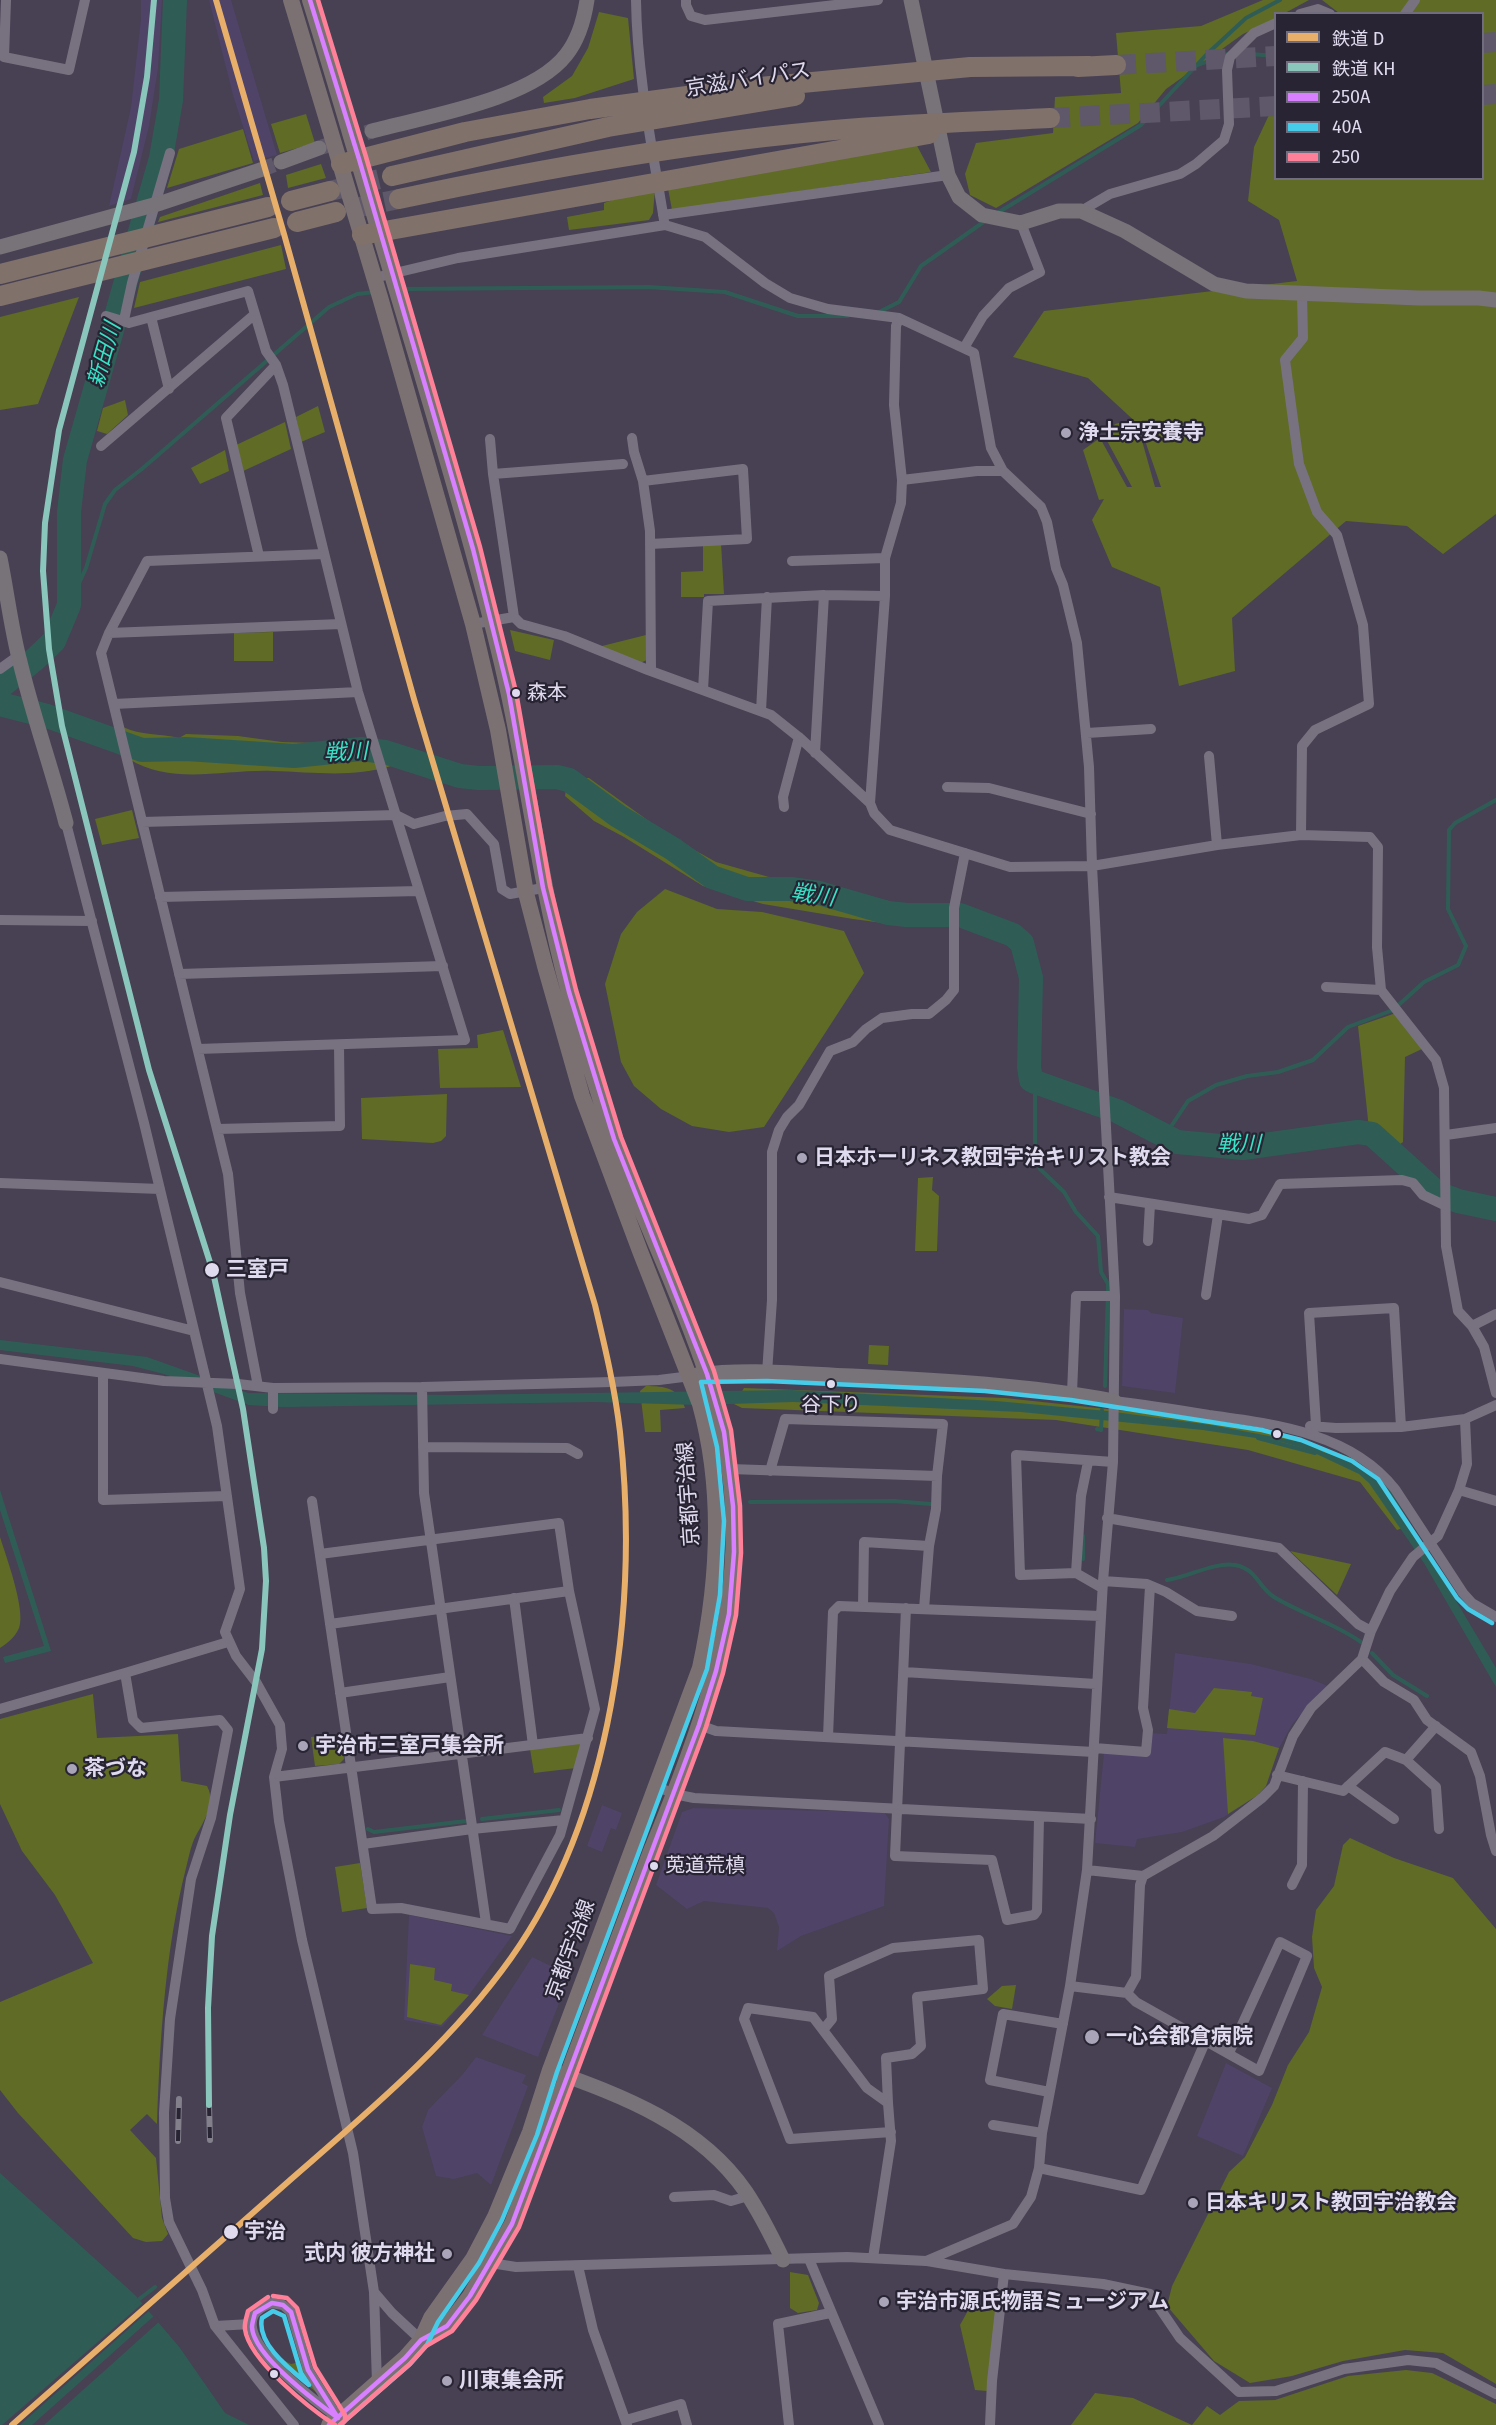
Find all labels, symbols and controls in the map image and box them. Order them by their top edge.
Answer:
legend [1274,12,1484,180]
text: 鉄道 D [1332,28,1384,50]
street label: 京滋バイパス [684,58,812,102]
text: 鉄道 KH [1332,58,1396,80]
text: 250A [1332,86,1370,108]
text: 40A [1332,116,1362,138]
text: 250 [1332,146,1360,168]
water label: 新田川 [83,320,127,390]
place label: 浄土宗安養寺 [1078,420,1204,446]
marker: 浄土宗安養寺 [1059,426,1073,440]
place label: 森本 [527,681,567,705]
marker: 森本 [510,687,522,699]
water label: 戦川 [323,739,369,767]
water label: 戦川 [789,880,837,912]
water label: 戦川 [1217,1132,1261,1158]
place label: 日本ホーリネス教団宇治キリスト教会 [814,1145,1171,1171]
marker: 日本ホーリネス教団宇治キリスト教会 [795,1151,809,1165]
place label: 三室戸 [226,1257,289,1283]
marker: 三室戸 [203,1261,221,1279]
marker: 谷下り [825,1378,837,1390]
place label: 谷下り [801,1393,861,1417]
unlabelled marker [1271,1428,1283,1440]
street label: 京都宇治線 [673,1441,705,1547]
place label: 宇治市三室戸集会所 [315,1733,504,1759]
marker: 宇治市三室戸集会所 [296,1739,310,1753]
place label: 茶づな [84,1756,147,1782]
marker: 茶づな [65,1762,79,1776]
place label: 莵道荒槙 [665,1854,745,1878]
marker: 莵道荒槙 [648,1860,660,1872]
street label: 京都宇治線 [541,1896,601,2004]
place label: 一心会都倉病院 [1106,2024,1253,2050]
marker: 一心会都倉病院 [1083,2028,1101,2046]
place label: 日本キリスト教団宇治教会 [1205,2190,1457,2216]
marker: 日本キリスト教団宇治教会 [1186,2196,1200,2210]
place label: 宇治 [244,2219,286,2245]
marker: 宇治 [222,2223,240,2241]
place label: 式内 彼方神社 [304,2241,435,2267]
marker: 式内 彼方神社 [440,2247,454,2261]
place label: 宇治市源氏物語ミュージアム [896,2289,1169,2315]
marker: 宇治市源氏物語ミュージアム [877,2295,891,2309]
unlabelled marker [268,2368,280,2380]
place label: 川東集会所 [459,2368,564,2394]
marker: 川東集会所 [440,2374,454,2388]

